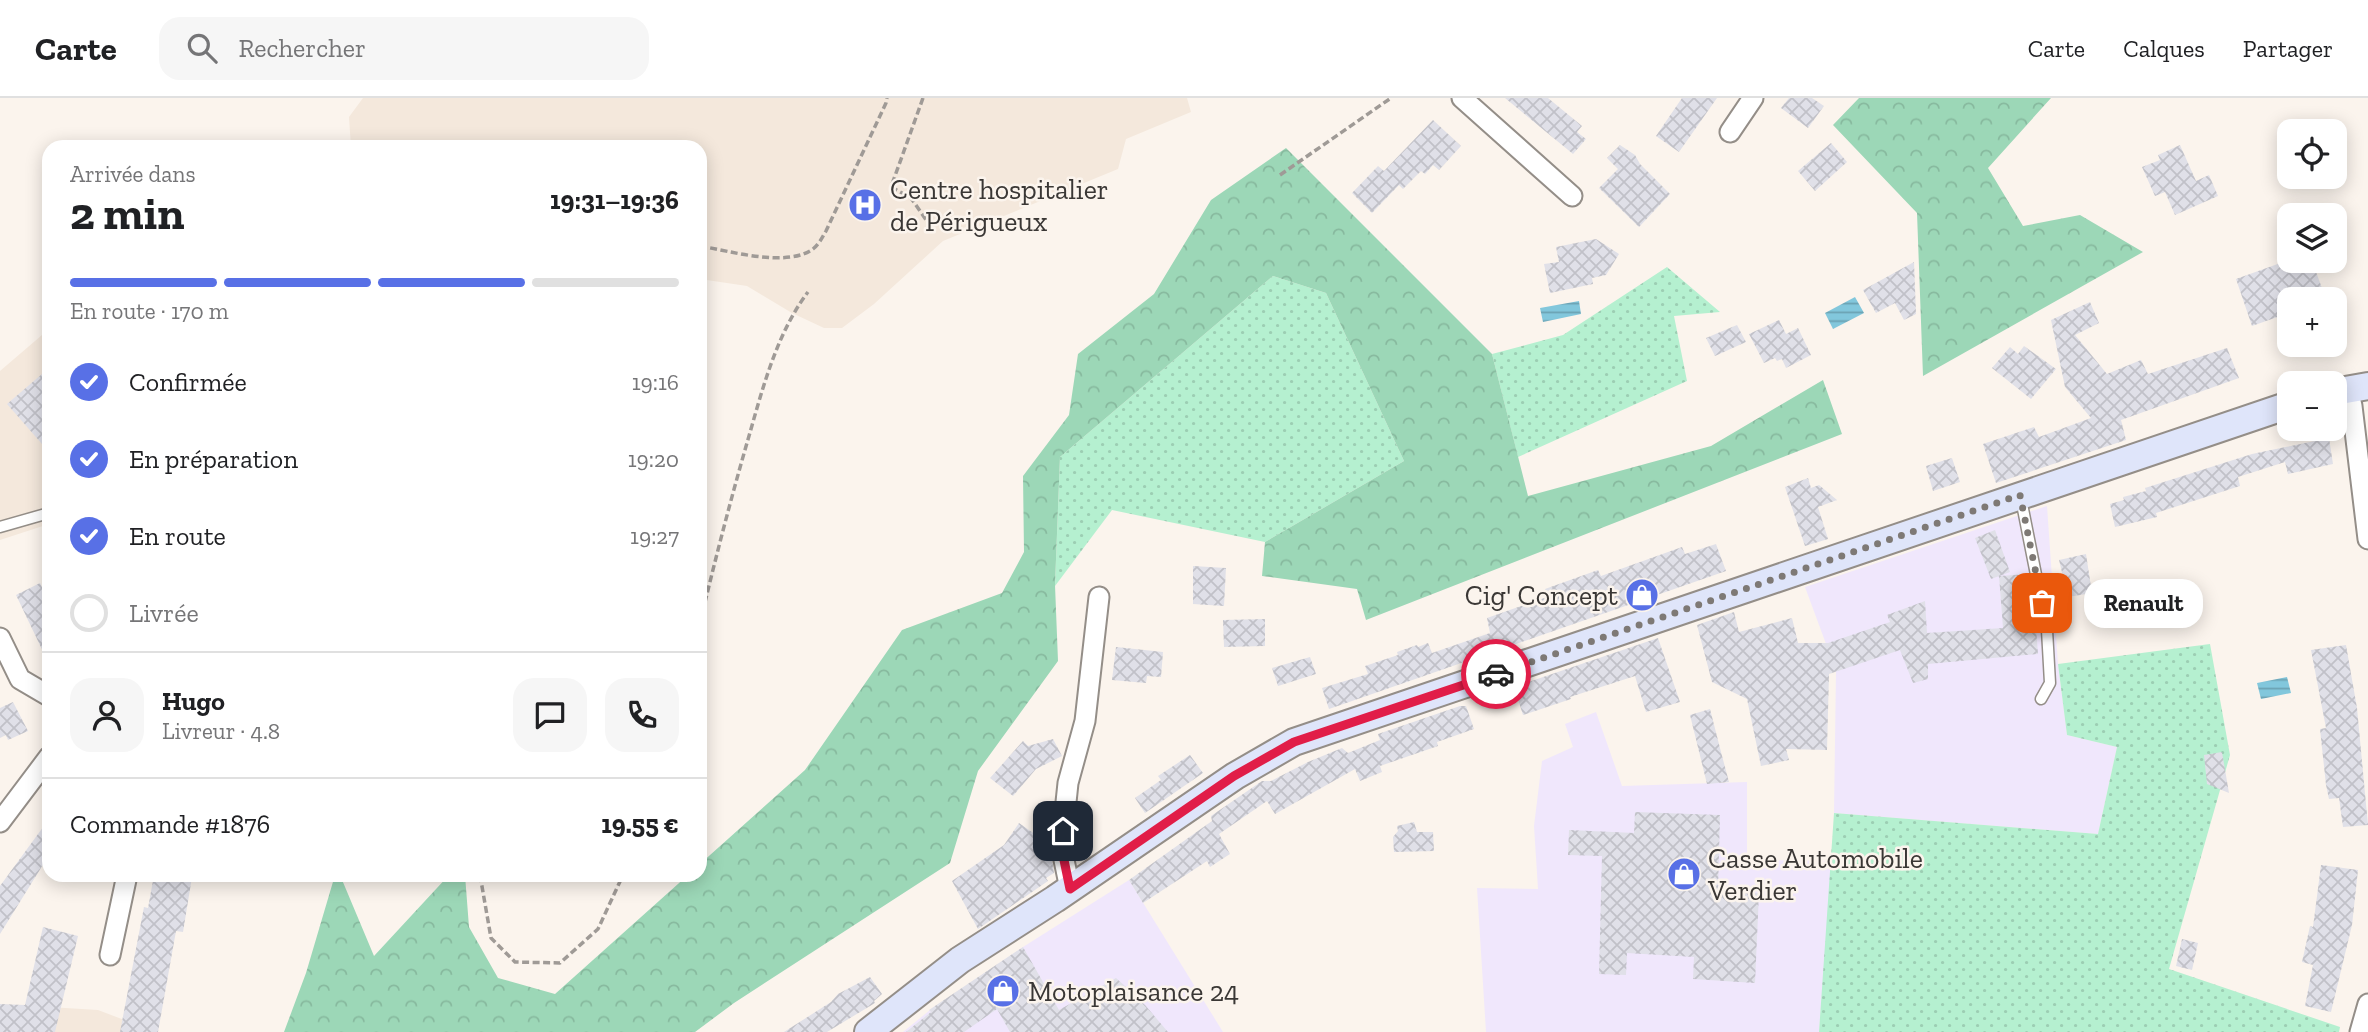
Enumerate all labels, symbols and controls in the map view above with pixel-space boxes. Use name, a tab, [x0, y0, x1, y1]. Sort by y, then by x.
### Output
search box	[159, 17, 649, 80]
text: Carte	[35, 29, 117, 68]
icon: search	[183, 29, 221, 67]
text: Rechercher	[239, 32, 366, 64]
text: Carte	[2028, 34, 2085, 63]
text: Calques	[2123, 34, 2205, 63]
text: Partager	[2243, 34, 2333, 63]
map controls	[2277, 119, 2347, 441]
button: locate	[2277, 119, 2347, 189]
text: Arrivée dans	[70, 160, 196, 188]
place label: Centre hospitalier de Périgueux	[890, 173, 1109, 238]
text: 19:31–19:36	[550, 184, 679, 216]
text: 2 min	[70, 186, 185, 241]
hospital icon: Centre hospitalier de Périgueux	[846, 186, 884, 224]
button: layers	[2277, 203, 2347, 273]
button: +	[2277, 287, 2347, 357]
text: En route · 170 m	[70, 297, 229, 325]
icon: check	[70, 363, 108, 401]
text: Confirmée	[129, 366, 247, 398]
text: 19:16	[632, 368, 679, 396]
button: −	[2277, 371, 2347, 441]
icon: check	[70, 440, 108, 478]
text: En préparation	[129, 443, 298, 475]
text: 19:20	[628, 445, 679, 473]
icon: check	[70, 517, 108, 555]
text: En route	[129, 520, 226, 552]
text: 19:27	[630, 522, 679, 550]
pin	[2012, 573, 2072, 633]
shop icon: Cig' Concept	[1623, 576, 1661, 614]
callout: Renault	[2084, 578, 2203, 628]
place label: Cig' Concept	[1465, 579, 1619, 612]
icon: bag	[2023, 584, 2061, 622]
text: Renault	[2103, 589, 2184, 617]
text: Livrée	[129, 597, 199, 629]
courier	[1461, 639, 1531, 709]
icon: car	[1477, 655, 1515, 693]
button: person	[70, 678, 144, 752]
button: chat	[513, 678, 587, 752]
button: phone	[605, 678, 679, 752]
text: Hugo	[162, 685, 225, 717]
text: Livreur · 4.8	[162, 717, 280, 745]
pin	[1033, 801, 1093, 861]
text: Commande #1876	[70, 808, 270, 840]
text: 19.55 €	[601, 808, 679, 840]
icon: home	[1044, 812, 1082, 850]
place label: Casse Automobile Verdier	[1707, 842, 1923, 907]
shop icon: Casse Automobile Verdier	[1665, 855, 1703, 893]
shop icon: Motoplaisance 24	[984, 972, 1022, 1010]
place label: Motoplaisance 24	[1028, 975, 1239, 1008]

